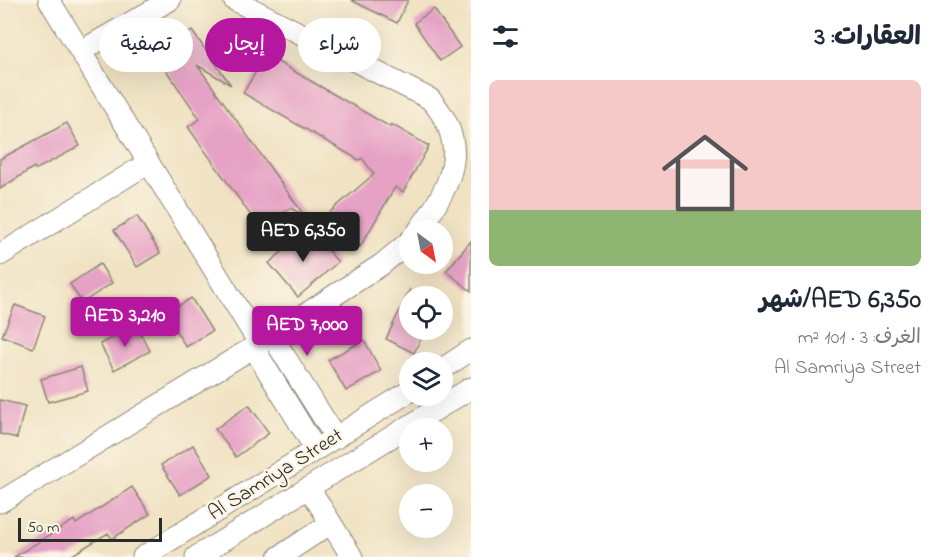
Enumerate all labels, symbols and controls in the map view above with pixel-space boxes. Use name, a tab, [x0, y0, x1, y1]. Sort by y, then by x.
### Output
chip: تصفية	[99, 18, 193, 72]
chip: إيجار	[205, 18, 286, 72]
chip: شراء	[298, 18, 381, 72]
text: العقارات: 3	[814, 19, 921, 57]
icon: filters	[489, 20, 522, 53]
icon: home	[651, 119, 759, 227]
pin: AED 6,350	[234, 212, 372, 263]
text: AED 6,350	[261, 217, 345, 246]
north arrow	[399, 220, 453, 274]
map controls	[399, 220, 453, 538]
text: AED 6,350/شهر	[760, 282, 921, 320]
button: locate	[399, 286, 453, 340]
pin: AED 3,210	[56, 297, 194, 348]
text: AED 3,210	[85, 302, 165, 331]
pin: AED 7,000	[238, 306, 376, 357]
text: AED 7,000	[266, 311, 348, 340]
text: الغرف: 3 · 101 m²	[798, 324, 921, 353]
button: layers	[399, 352, 453, 406]
text: Al Samriya Street	[774, 354, 921, 383]
button: +	[399, 418, 453, 472]
street label: Al Samriya Street	[203, 421, 350, 530]
button: −	[399, 484, 453, 538]
scale bar	[18, 515, 162, 542]
text: 50 m	[27, 516, 59, 540]

